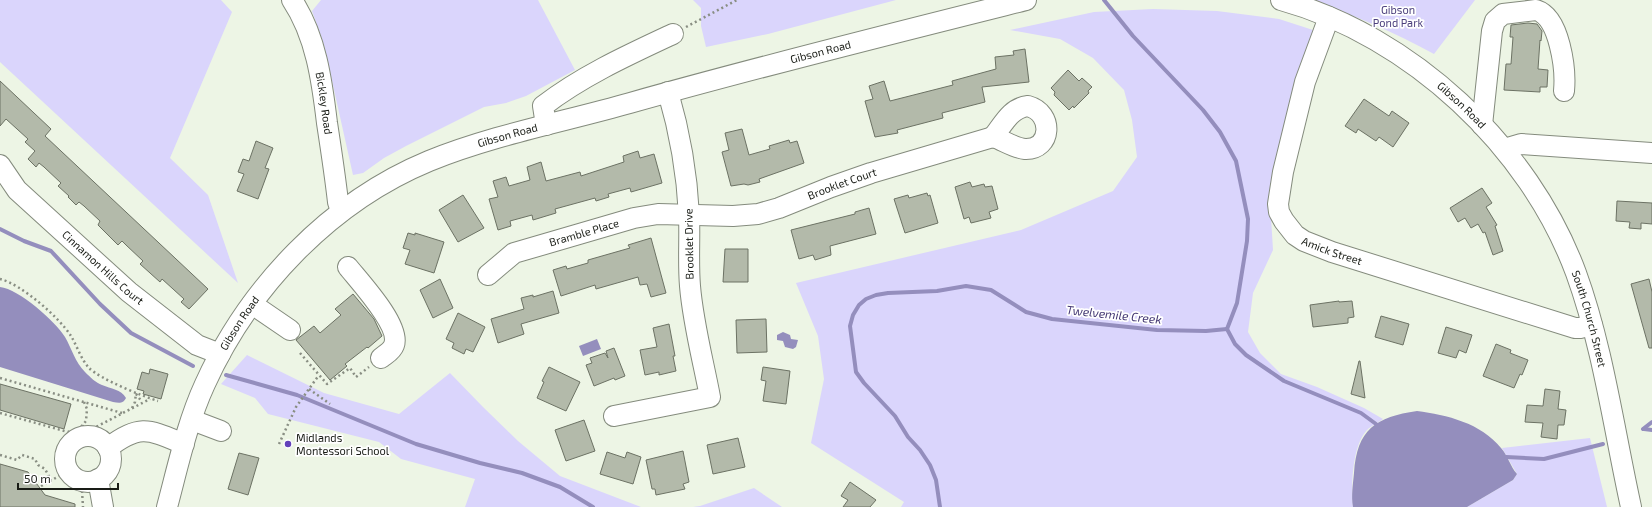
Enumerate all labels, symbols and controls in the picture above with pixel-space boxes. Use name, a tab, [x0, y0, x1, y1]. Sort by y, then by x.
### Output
park label: Gibson Pond Park	[1373, 3, 1424, 29]
street label: Gibson Road	[789, 37, 852, 65]
street label: Bickley Road	[314, 71, 336, 135]
street label: Gibson Road	[1435, 79, 1489, 131]
street label: Gibson Road	[476, 120, 539, 149]
street label: Brooklet Court	[805, 165, 878, 202]
street label: Brooklet Drive	[681, 208, 696, 280]
street label: Bramble Place	[548, 216, 620, 248]
street label: Cinnamon Hills Court	[60, 228, 146, 307]
street label: Amick Street	[1300, 234, 1364, 267]
street label: South Church Street	[1570, 269, 1609, 368]
street label: Gibson Road	[217, 293, 261, 352]
water label: Twelvemile Creek	[1066, 302, 1162, 326]
place label: Midlands Montessori School	[296, 431, 390, 457]
marker: Midlands Montessori School	[283, 439, 293, 449]
scale bar	[18, 465, 118, 491]
text: 50 m	[24, 471, 51, 485]

